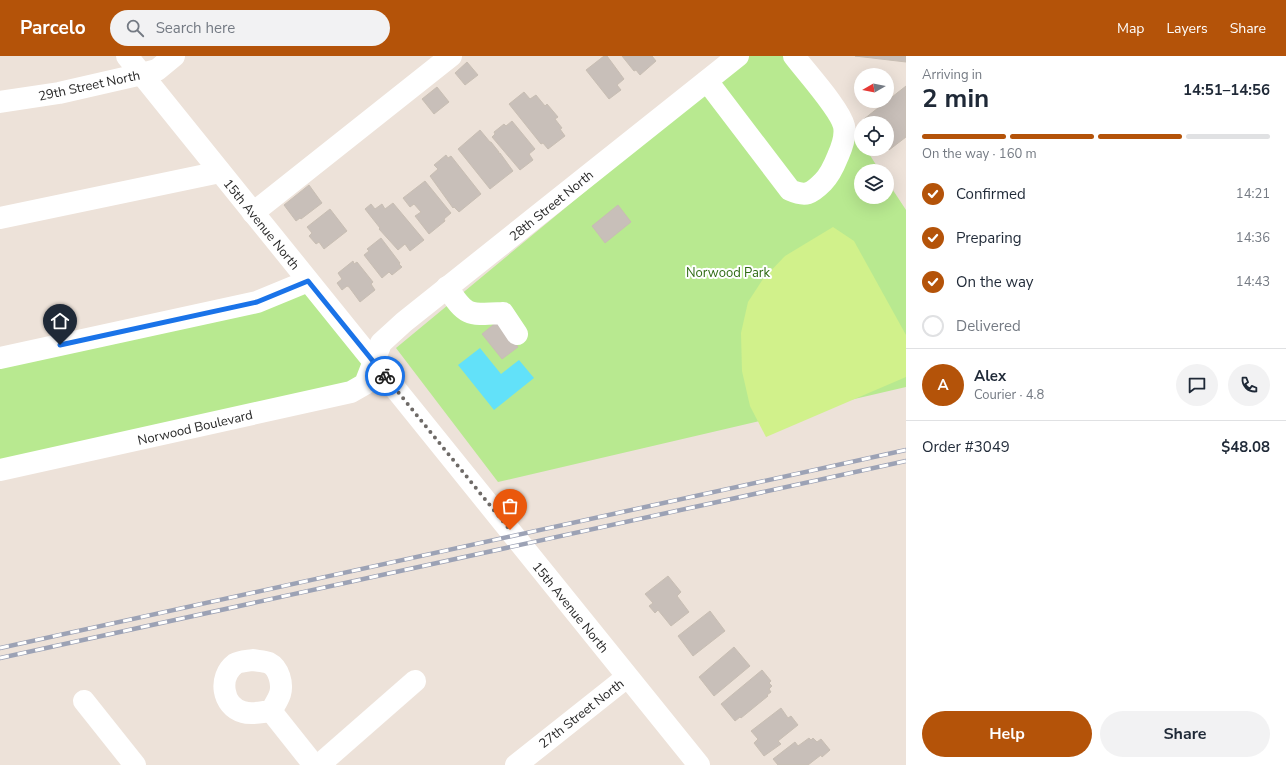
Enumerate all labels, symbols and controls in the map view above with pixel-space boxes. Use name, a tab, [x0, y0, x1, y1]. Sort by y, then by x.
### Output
search box	[110, 10, 390, 46]
text: Parcelo	[20, 15, 86, 41]
icon: search	[124, 17, 146, 39]
text: Search here	[156, 18, 235, 38]
text: Map	[1117, 19, 1144, 38]
text: Layers	[1166, 19, 1208, 38]
text: Share	[1230, 19, 1266, 38]
street label: 29th Street North	[37, 66, 142, 106]
text: Arriving in	[922, 66, 982, 84]
north arrow	[854, 68, 894, 108]
map controls	[854, 68, 894, 204]
text: 14:51–14:56	[1183, 80, 1270, 100]
text: 2 min	[922, 81, 989, 116]
button: locate	[854, 116, 894, 156]
text: On the way · 160 m	[922, 145, 1037, 163]
button: layers	[854, 164, 894, 204]
street label: 28th Street North	[506, 166, 597, 245]
street label: 15th Avenue North	[219, 175, 304, 274]
icon: check	[922, 183, 944, 205]
text: Confirmed	[956, 184, 1026, 204]
text: 14:21	[1236, 185, 1270, 203]
icon: check	[922, 227, 944, 249]
text: Preparing	[956, 228, 1021, 248]
text: 14:36	[1236, 229, 1270, 247]
park label: Norwood Park	[686, 264, 771, 282]
icon: check	[922, 271, 944, 293]
text: On the way	[956, 272, 1034, 292]
text: 14:43	[1236, 273, 1270, 291]
pin	[43, 304, 77, 345]
icon: home	[49, 310, 71, 332]
text: Delivered	[956, 316, 1021, 336]
courier	[365, 356, 405, 396]
button: chat	[1176, 364, 1218, 406]
button: phone	[1228, 364, 1270, 406]
icon: bike	[374, 365, 396, 387]
text: Alex	[974, 366, 1006, 386]
text: A	[937, 375, 949, 395]
text: Courier · 4.8	[974, 386, 1044, 404]
street label: Norwood Boulevard	[136, 406, 255, 450]
text: Order #3049	[922, 437, 1010, 457]
text: $48.08	[1221, 437, 1270, 457]
pin	[493, 489, 527, 530]
icon: bag	[499, 495, 521, 517]
street label: 15th Avenue North	[528, 558, 613, 657]
street label: 27th Street North	[535, 675, 628, 753]
button: Help	[922, 711, 1092, 757]
button: Share	[1100, 711, 1270, 757]

